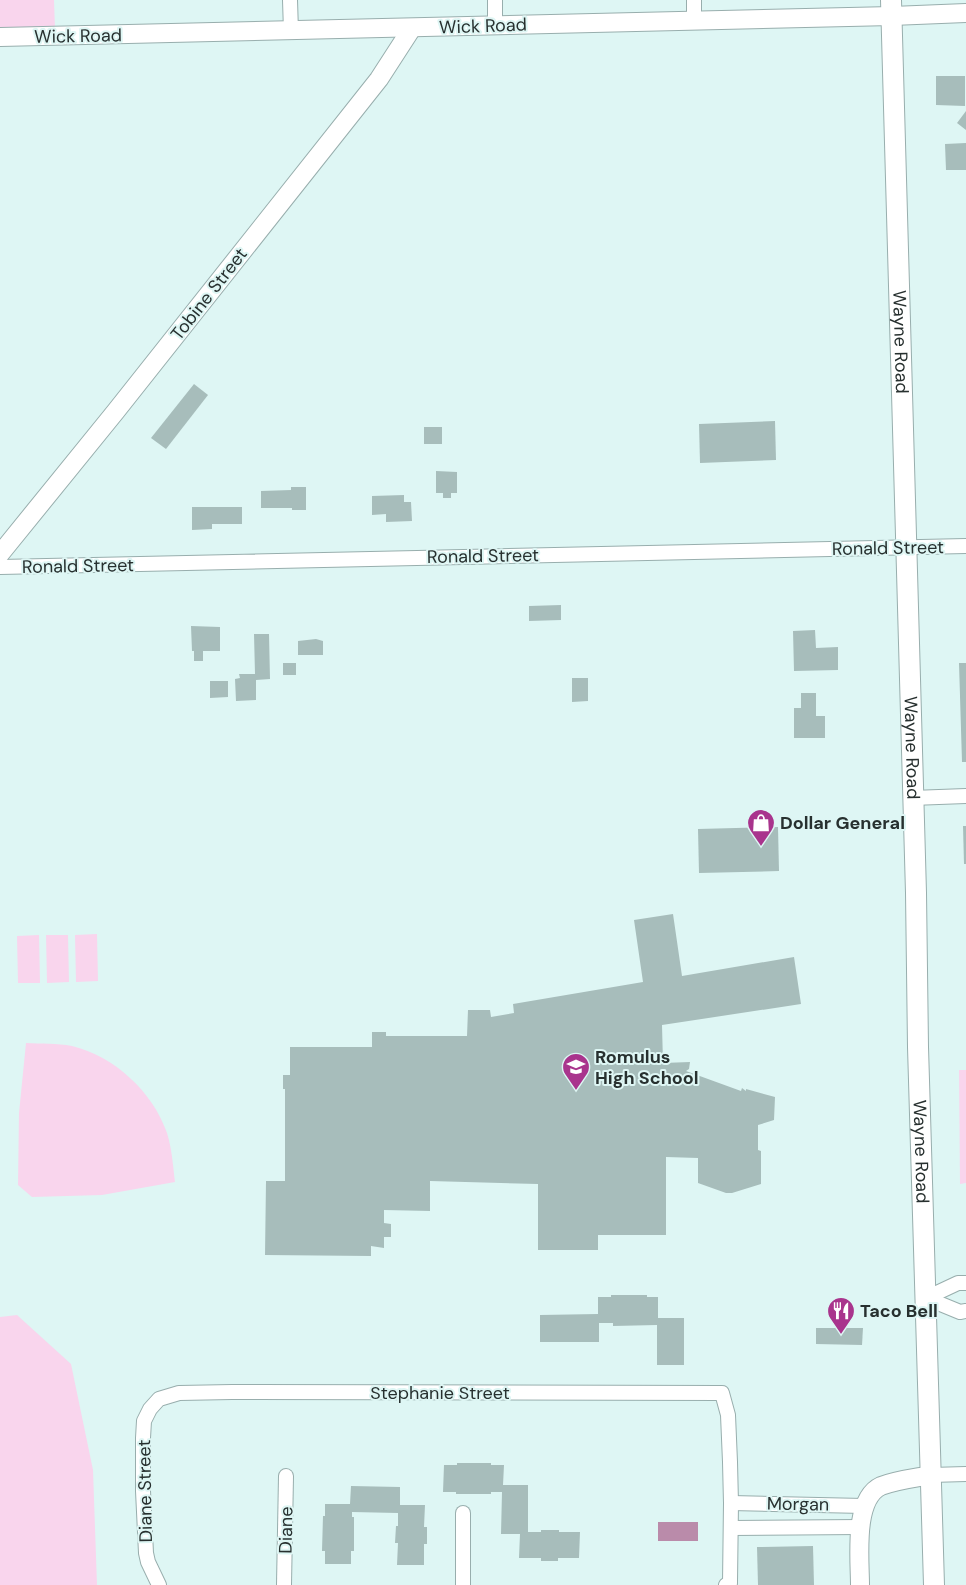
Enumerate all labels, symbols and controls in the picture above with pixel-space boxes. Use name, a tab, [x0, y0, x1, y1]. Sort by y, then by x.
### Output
street label: Wick Road	[439, 12, 527, 40]
street label: Wick Road	[34, 23, 122, 49]
street label: Tobine Street	[165, 243, 253, 345]
street label: Wayne Road	[887, 290, 914, 394]
street label: Ronald Street	[832, 535, 944, 561]
street label: Ronald Street	[427, 543, 539, 569]
street label: Ronald Street	[22, 553, 134, 579]
street label: Wayne Road	[898, 696, 925, 800]
shop icon: Dollar General	[746, 808, 776, 847]
place label: Dollar General	[780, 811, 905, 835]
place label: Romulus High School	[595, 1045, 699, 1090]
school or university icon: Romulus High School	[561, 1052, 591, 1091]
street label: Wayne Road	[908, 1100, 935, 1204]
restaurant icon: Taco Bell	[826, 1296, 856, 1335]
place label: Taco Bell	[860, 1299, 938, 1323]
street label: Stephanie Street	[370, 1381, 510, 1405]
street label: Diane Street	[132, 1439, 158, 1543]
street label: Morgan	[767, 1491, 829, 1517]
street label: Diane	[274, 1506, 298, 1554]

